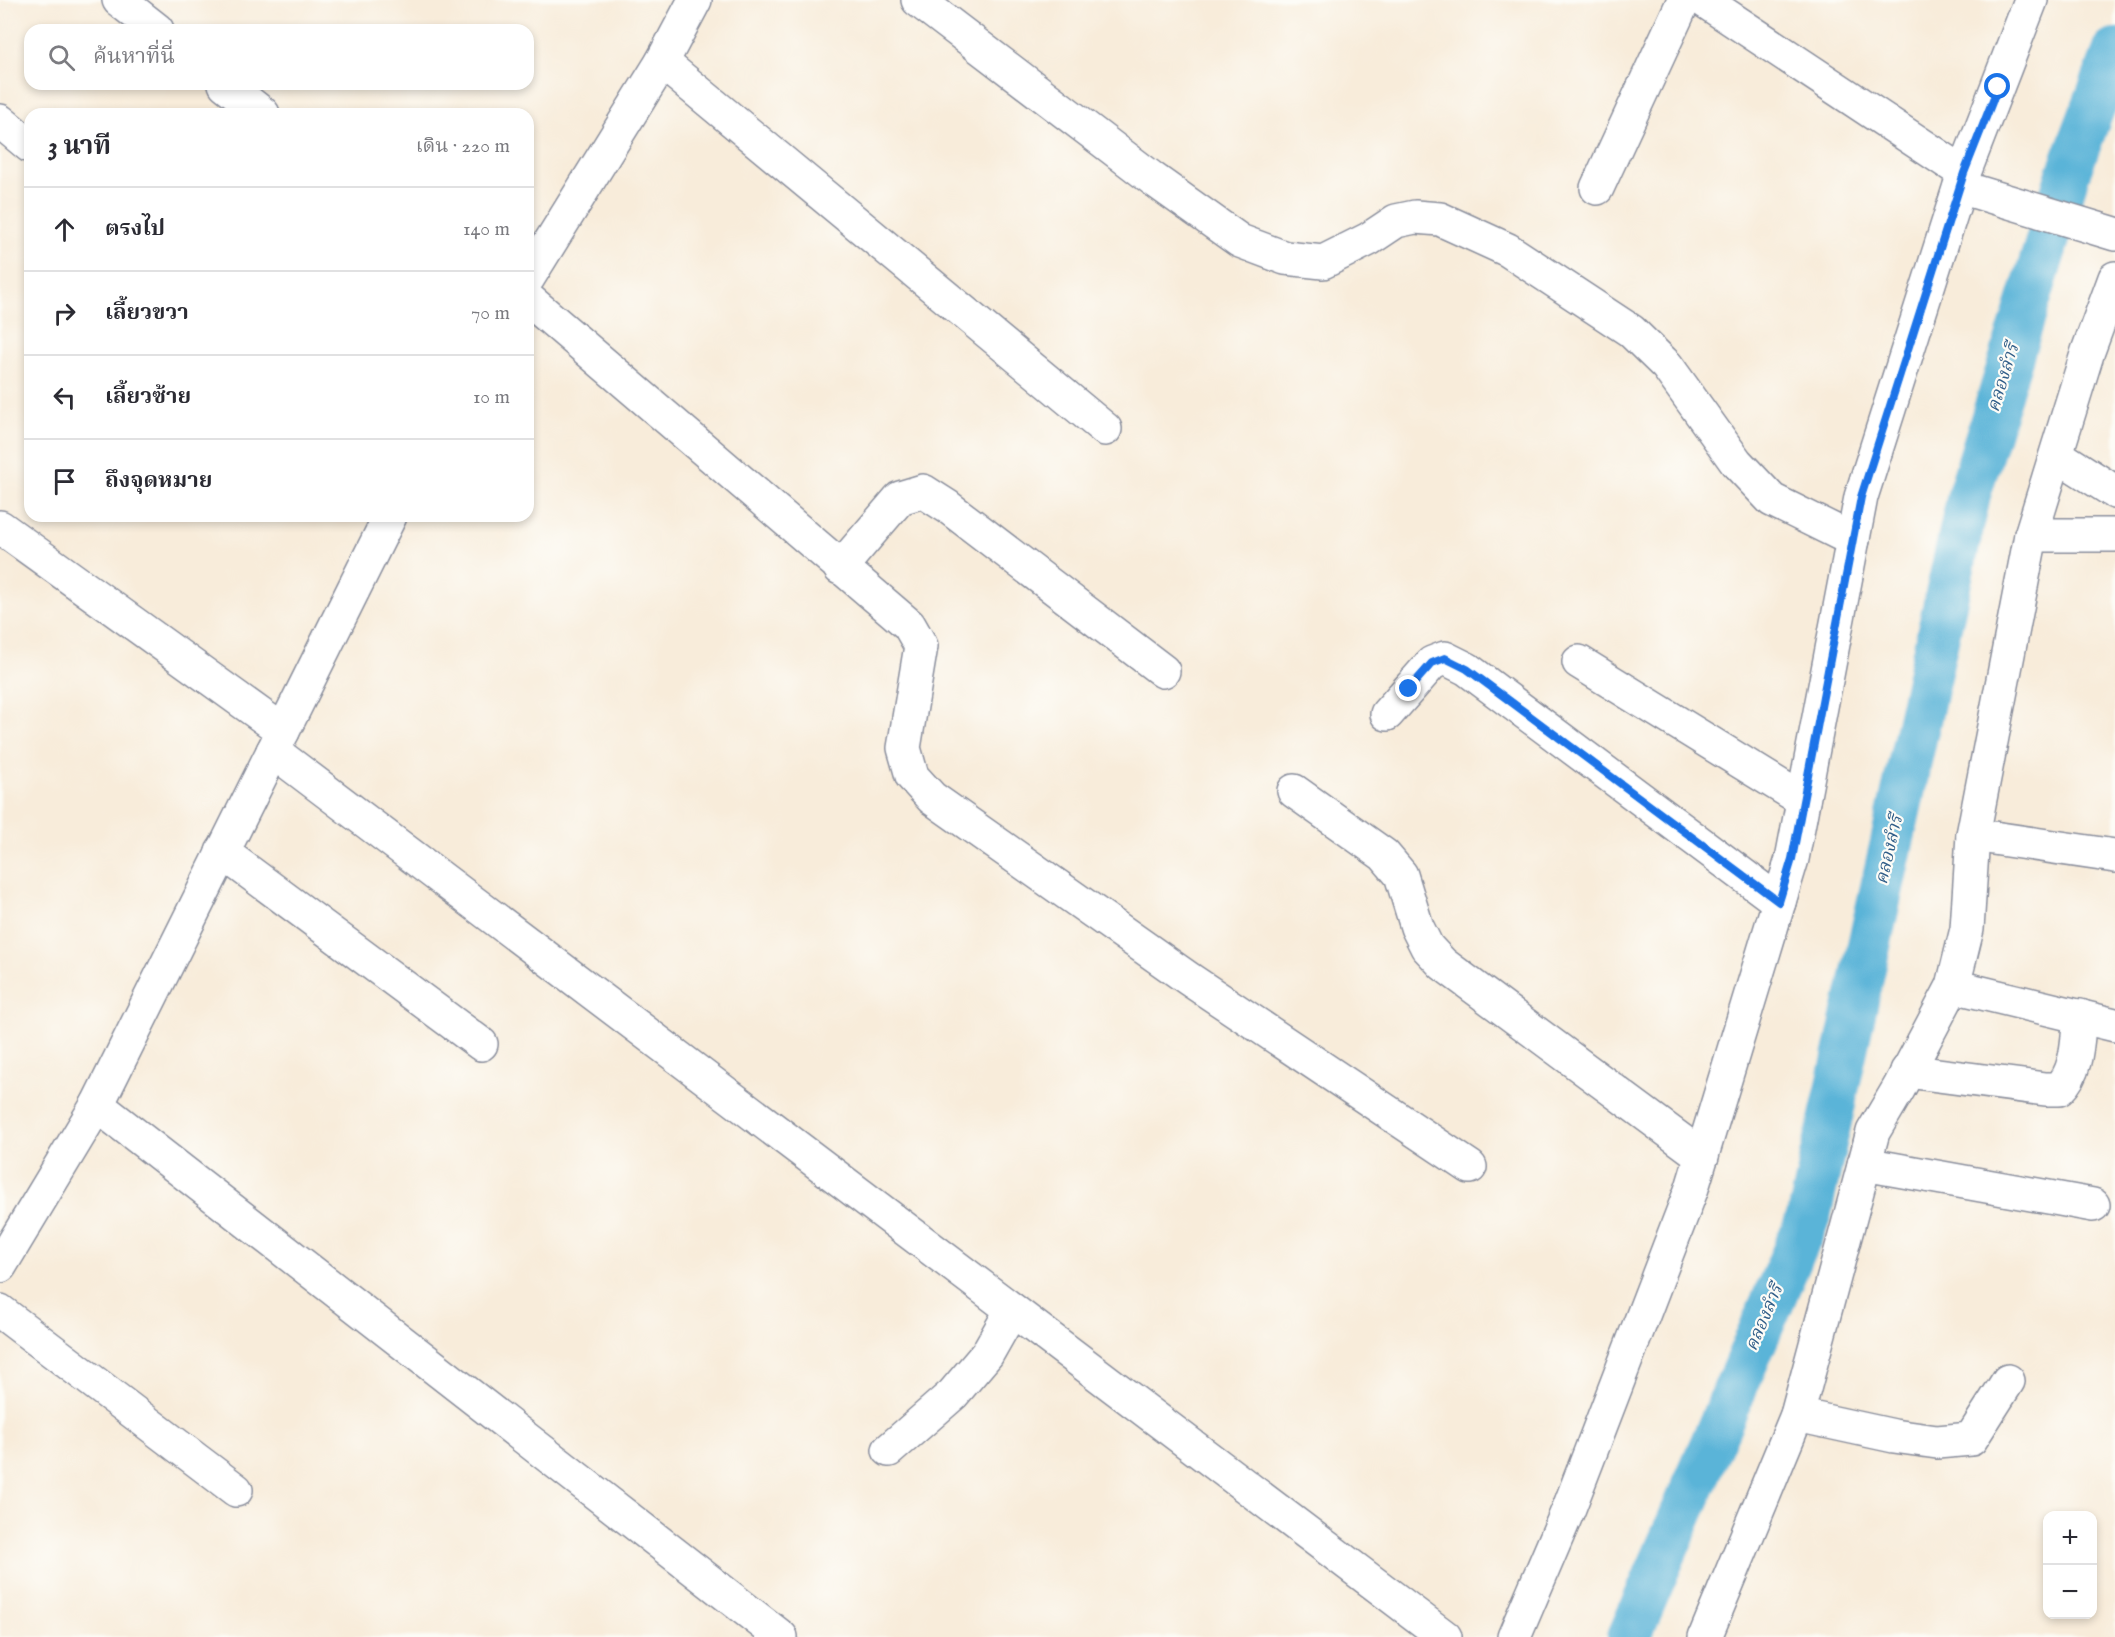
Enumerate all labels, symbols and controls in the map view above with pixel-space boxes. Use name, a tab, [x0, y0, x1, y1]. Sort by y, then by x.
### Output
search box	[24, 24, 534, 90]
icon: search	[45, 41, 78, 74]
text: ค้นหาที่นี่	[93, 43, 175, 71]
route start	[1984, 73, 2010, 99]
text: 3 นาที	[48, 130, 111, 163]
text: เดิน · 220 m	[416, 134, 510, 159]
icon: ahead	[48, 213, 81, 246]
text: ตรงไป	[105, 215, 165, 243]
text: 140 m	[463, 217, 510, 242]
icon: right	[48, 297, 81, 330]
text: เลี้ยวขวา	[105, 299, 189, 327]
text: 70 m	[471, 301, 510, 326]
water label: คลองลำรี	[1983, 338, 2026, 415]
icon: left	[48, 381, 81, 414]
text: เลี้ยวซ้าย	[105, 383, 191, 411]
text: 10 m	[473, 385, 510, 410]
icon: arrive	[48, 465, 81, 498]
text: ถึงจุดหมาย	[105, 467, 212, 495]
route end	[1395, 675, 1421, 701]
water label: คลองลำรี	[1871, 810, 1910, 887]
water label: คลองลำรี	[1741, 1278, 1790, 1355]
map controls	[2043, 1511, 2097, 1619]
button: +	[2043, 1511, 2097, 1565]
button: −	[2043, 1565, 2097, 1619]

